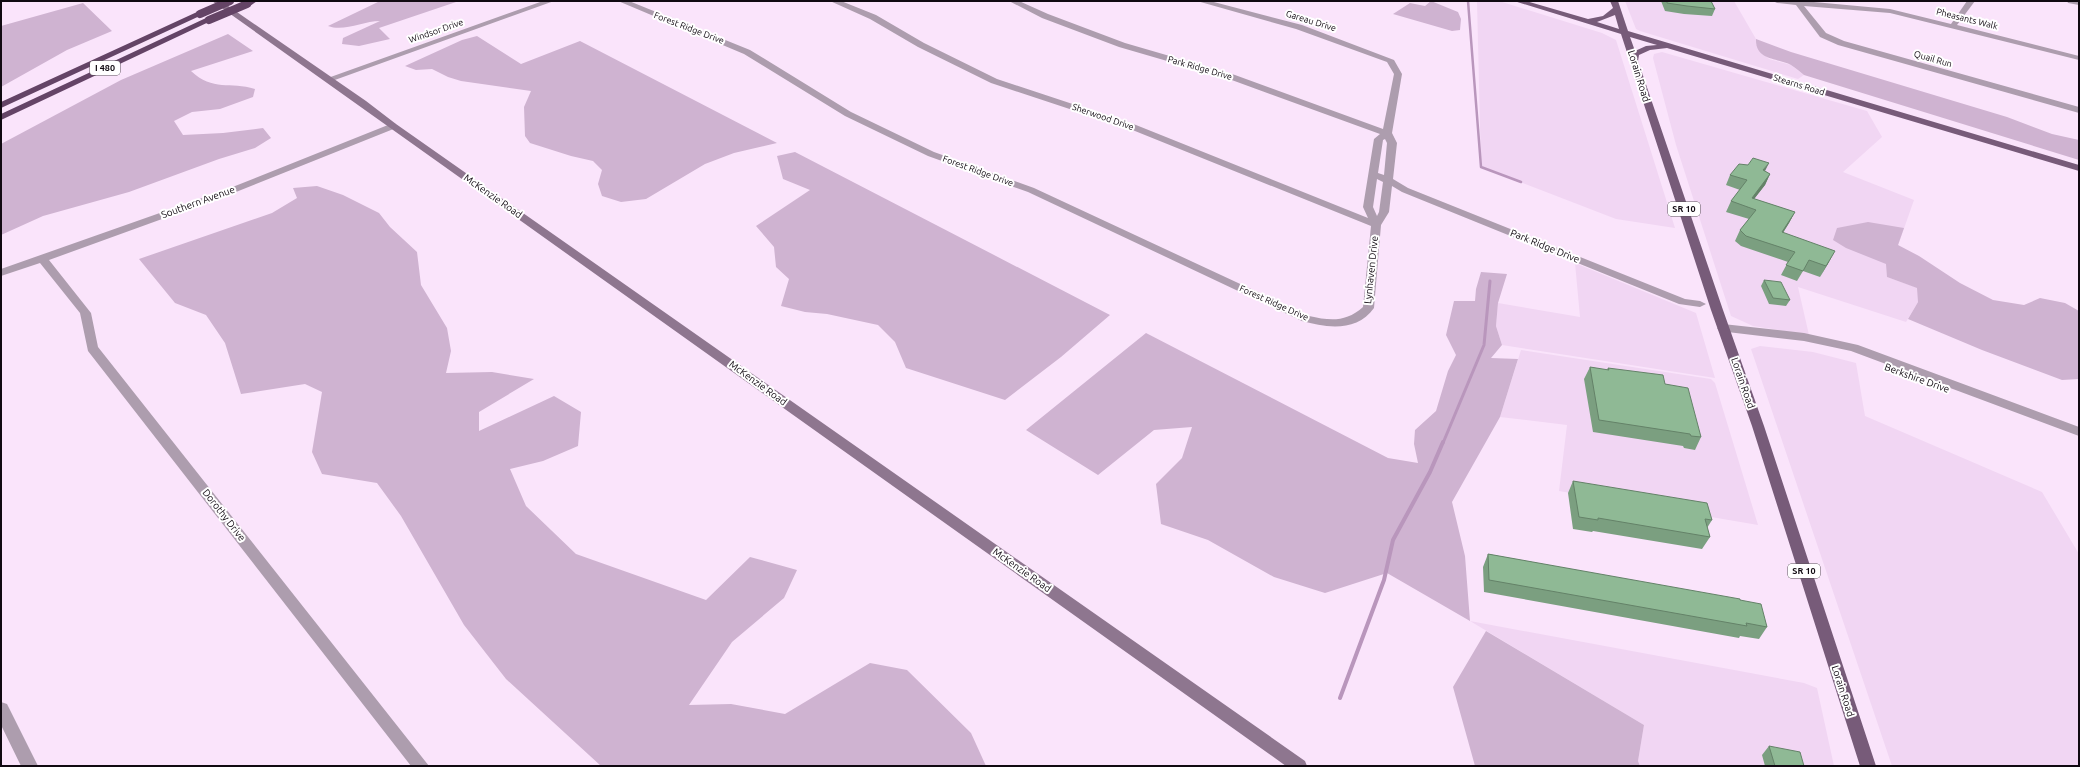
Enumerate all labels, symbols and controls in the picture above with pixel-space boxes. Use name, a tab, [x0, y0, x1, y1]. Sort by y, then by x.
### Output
street label: Pheasants Walk	[1935, 7, 1999, 32]
street label: Gareau Drive	[1285, 9, 1337, 33]
street label: Forest Ridge Drive	[652, 10, 726, 46]
street label: Windsor Drive	[407, 17, 465, 45]
street label: Lorain Road	[1626, 49, 1652, 103]
street label: Quail Run	[1913, 49, 1953, 69]
street label: Park Ridge Drive	[1167, 54, 1233, 82]
road number: I 480	[90, 61, 120, 75]
street label: Stearns Road	[1772, 72, 1826, 98]
street label: Sherwood Drive	[1071, 102, 1135, 132]
street label: Forest Ridge Drive	[941, 154, 1015, 188]
street label: McKenzie Road	[462, 172, 524, 220]
street label: Southern Avenue	[160, 184, 236, 220]
road number: SR 10	[1668, 202, 1700, 216]
street label: Park Ridge Drive	[1509, 227, 1581, 265]
street label: Lynhaven Drive	[1362, 235, 1380, 305]
street label: Forest Ridge Drive	[1238, 283, 1310, 323]
street label: Lorain Road	[1729, 356, 1757, 410]
street label: McKenzie Road	[727, 358, 789, 408]
street label: Berkshire Drive	[1883, 361, 1951, 395]
street label: Dorothy Drive	[200, 487, 248, 543]
street label: McKenzie Road	[991, 546, 1053, 594]
road number: SR 10	[1788, 564, 1820, 578]
street label: Lorain Road	[1830, 664, 1857, 718]

